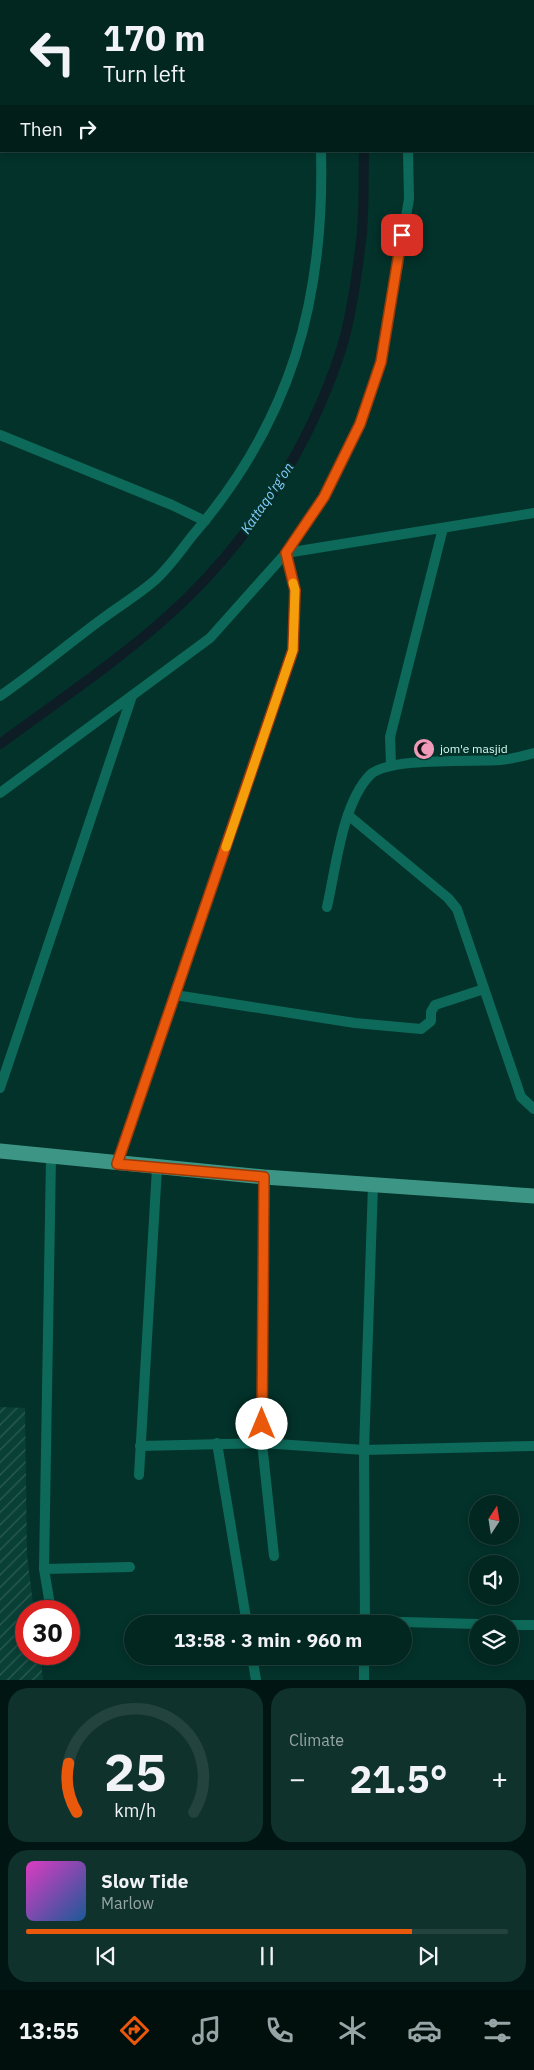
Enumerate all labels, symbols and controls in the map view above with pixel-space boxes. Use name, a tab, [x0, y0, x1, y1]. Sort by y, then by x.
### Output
text: 170 m	[103, 15, 206, 61]
icon: left	[20, 20, 85, 85]
text: Turn left	[103, 59, 186, 88]
icon: right	[73, 115, 101, 143]
text: Then	[20, 117, 63, 141]
pin	[381, 214, 423, 256]
icon: arrive	[388, 221, 416, 249]
water label: Kattaqo'rg'on	[236, 459, 298, 537]
mosque icon: jom'e masjid	[412, 737, 436, 761]
place label: jom'e masjid	[440, 741, 508, 756]
position arrow	[235, 1397, 287, 1449]
north arrow	[469, 1495, 519, 1545]
map controls	[469, 1495, 519, 1665]
button: sound	[469, 1555, 519, 1605]
speed limit sign: 30	[15, 1600, 80, 1665]
button: layers	[469, 1615, 519, 1665]
text: 13:58 · 3 min · 960 m	[174, 1628, 362, 1652]
text: Climate	[289, 1730, 344, 1750]
text: 25	[104, 1738, 167, 1805]
text: 21.5°	[349, 1754, 448, 1803]
text: −	[289, 1760, 306, 1797]
text: +	[491, 1760, 508, 1797]
text: km/h	[115, 1799, 157, 1822]
text: Slow Tide	[101, 1869, 188, 1893]
text: Marlow	[101, 1893, 154, 1913]
icon: previous	[92, 1942, 120, 1970]
icon: pause	[253, 1942, 281, 1970]
icon: next	[414, 1942, 442, 1970]
icon: directions	[117, 2013, 152, 2048]
icon: music	[189, 2013, 224, 2048]
icon: phone	[262, 2013, 297, 2048]
icon: climate	[335, 2013, 370, 2048]
icon: car	[407, 2013, 442, 2048]
icon: filters	[480, 2013, 515, 2048]
text: 13:55	[19, 2016, 79, 2045]

